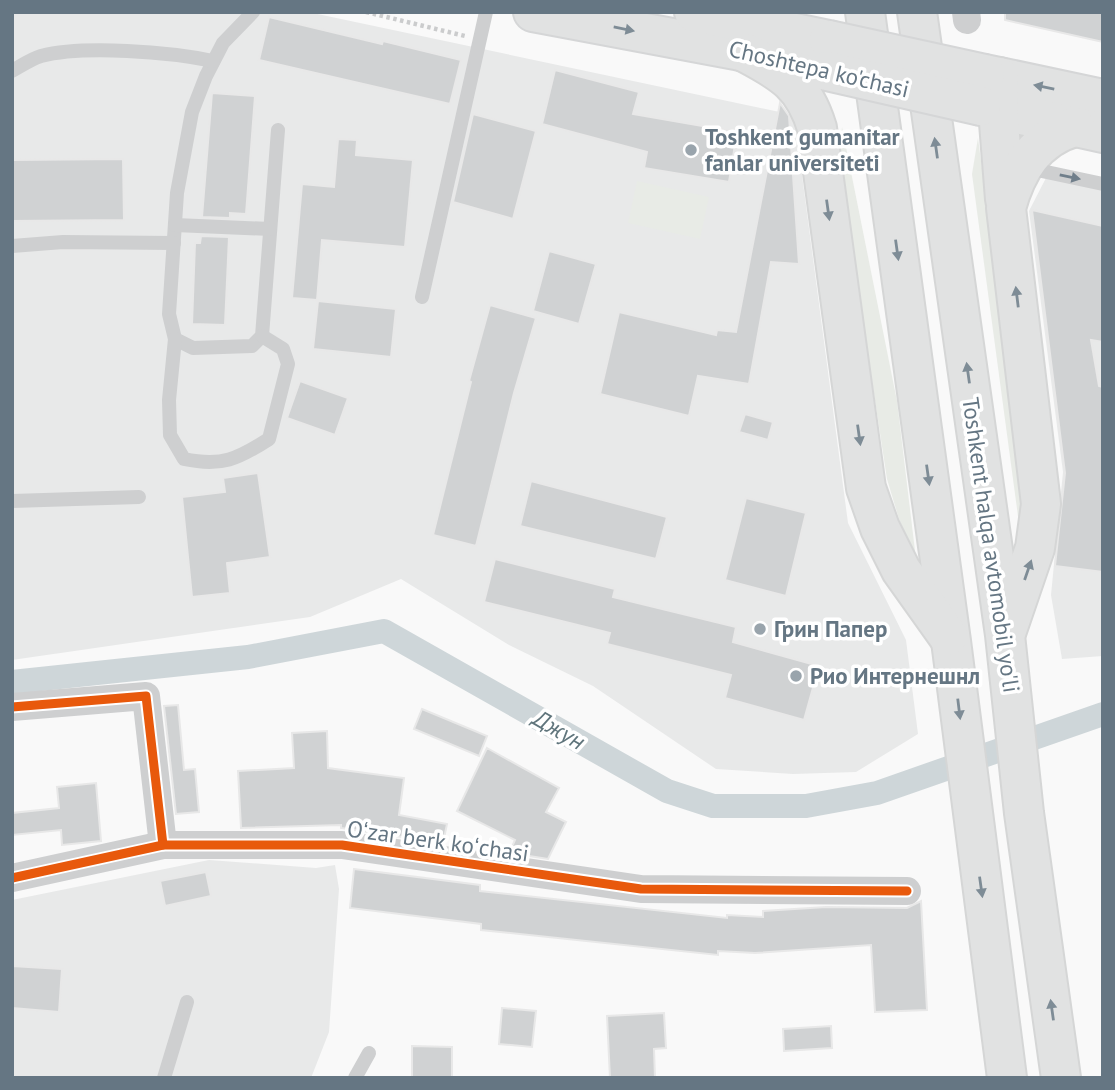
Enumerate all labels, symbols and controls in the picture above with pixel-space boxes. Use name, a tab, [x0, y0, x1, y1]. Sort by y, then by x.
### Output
one-way arrow	[613, 24, 635, 35]
street label: Choshtepa ko'chasi	[726, 34, 912, 103]
one-way arrow	[1033, 81, 1055, 92]
place label: Toshkent gumanitar fanlar universiteti	[705, 122, 901, 177]
one-way arrow	[931, 137, 942, 159]
marker: Toshkent gumanitar fanlar universiteti	[683, 142, 699, 158]
one-way arrow	[1059, 171, 1081, 182]
one-way arrow	[823, 199, 834, 221]
one-way arrow	[892, 239, 903, 261]
one-way arrow	[1011, 286, 1022, 308]
one-way arrow	[962, 362, 973, 384]
street label: Toshkent halqa avtomobil yo'li	[956, 395, 1027, 694]
one-way arrow	[854, 424, 865, 446]
one-way arrow	[923, 464, 934, 486]
one-way arrow	[1023, 560, 1034, 581]
place label: Грин Папер	[774, 614, 887, 643]
marker: Грин Папер	[752, 621, 768, 637]
place label: Рио Интернешнл	[810, 661, 980, 690]
marker: Рио Интернешнл	[788, 668, 804, 684]
one-way arrow	[954, 698, 965, 720]
water label: Джун	[526, 701, 591, 757]
street label: Oʻzar berk koʻchasi	[345, 813, 531, 868]
one-way arrow	[976, 876, 987, 898]
one-way arrow	[1046, 999, 1057, 1021]

